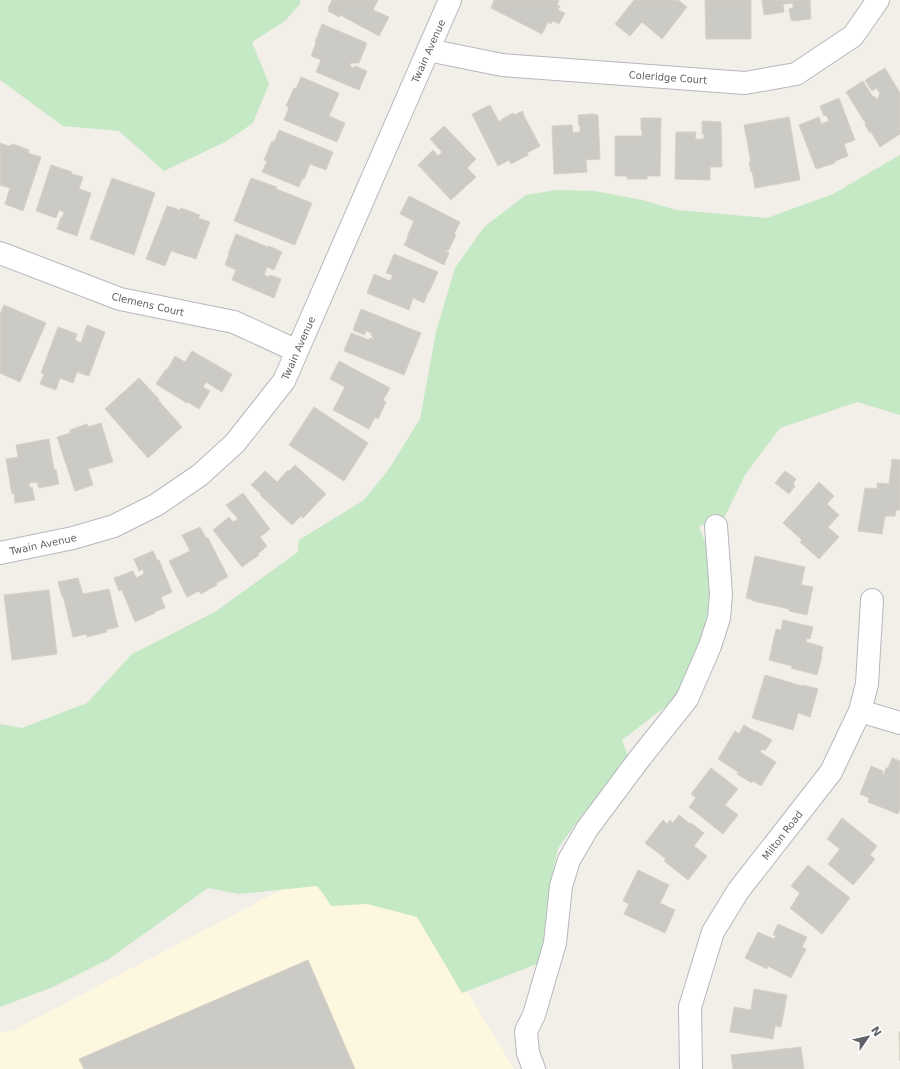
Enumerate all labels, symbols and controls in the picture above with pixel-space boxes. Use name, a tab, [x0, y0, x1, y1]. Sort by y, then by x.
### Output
street label: Twain Avenue	[409, 18, 447, 86]
street label: Coleridge Court	[628, 69, 708, 86]
street label: Clemens Court	[111, 291, 185, 318]
street label: Twain Avenue	[279, 315, 317, 383]
street label: Twain Avenue	[8, 532, 78, 557]
street label: Milton Road	[760, 809, 805, 862]
north arrow	[848, 1017, 888, 1057]
text: N	[868, 1024, 884, 1039]

